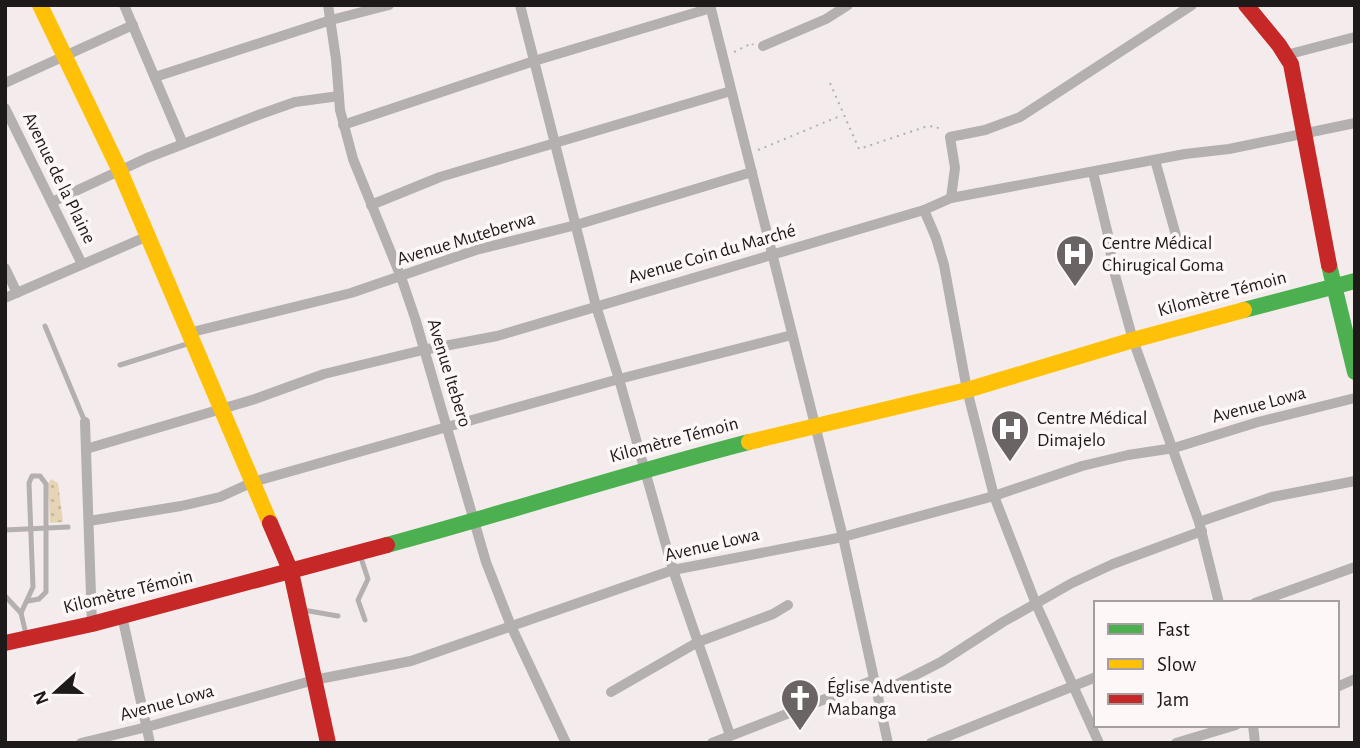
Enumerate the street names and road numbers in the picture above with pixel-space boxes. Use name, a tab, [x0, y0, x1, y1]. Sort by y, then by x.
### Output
street label: Avenue de la Plaine	[19, 109, 99, 247]
street label: Avenue Muteberwa	[395, 209, 538, 269]
street label: Avenue Coin du Marché	[626, 221, 798, 287]
street label: Kilomètre Témoin	[1155, 268, 1289, 320]
street label: Avenue Itebero	[424, 317, 474, 429]
street label: Avenue Lowa	[1210, 383, 1308, 427]
street label: Kilomètre Témoin	[607, 414, 741, 466]
street label: Avenue Lowa	[663, 525, 761, 565]
street label: Kilomètre Témoin	[61, 567, 195, 617]
street label: Avenue Lowa	[118, 681, 216, 725]

